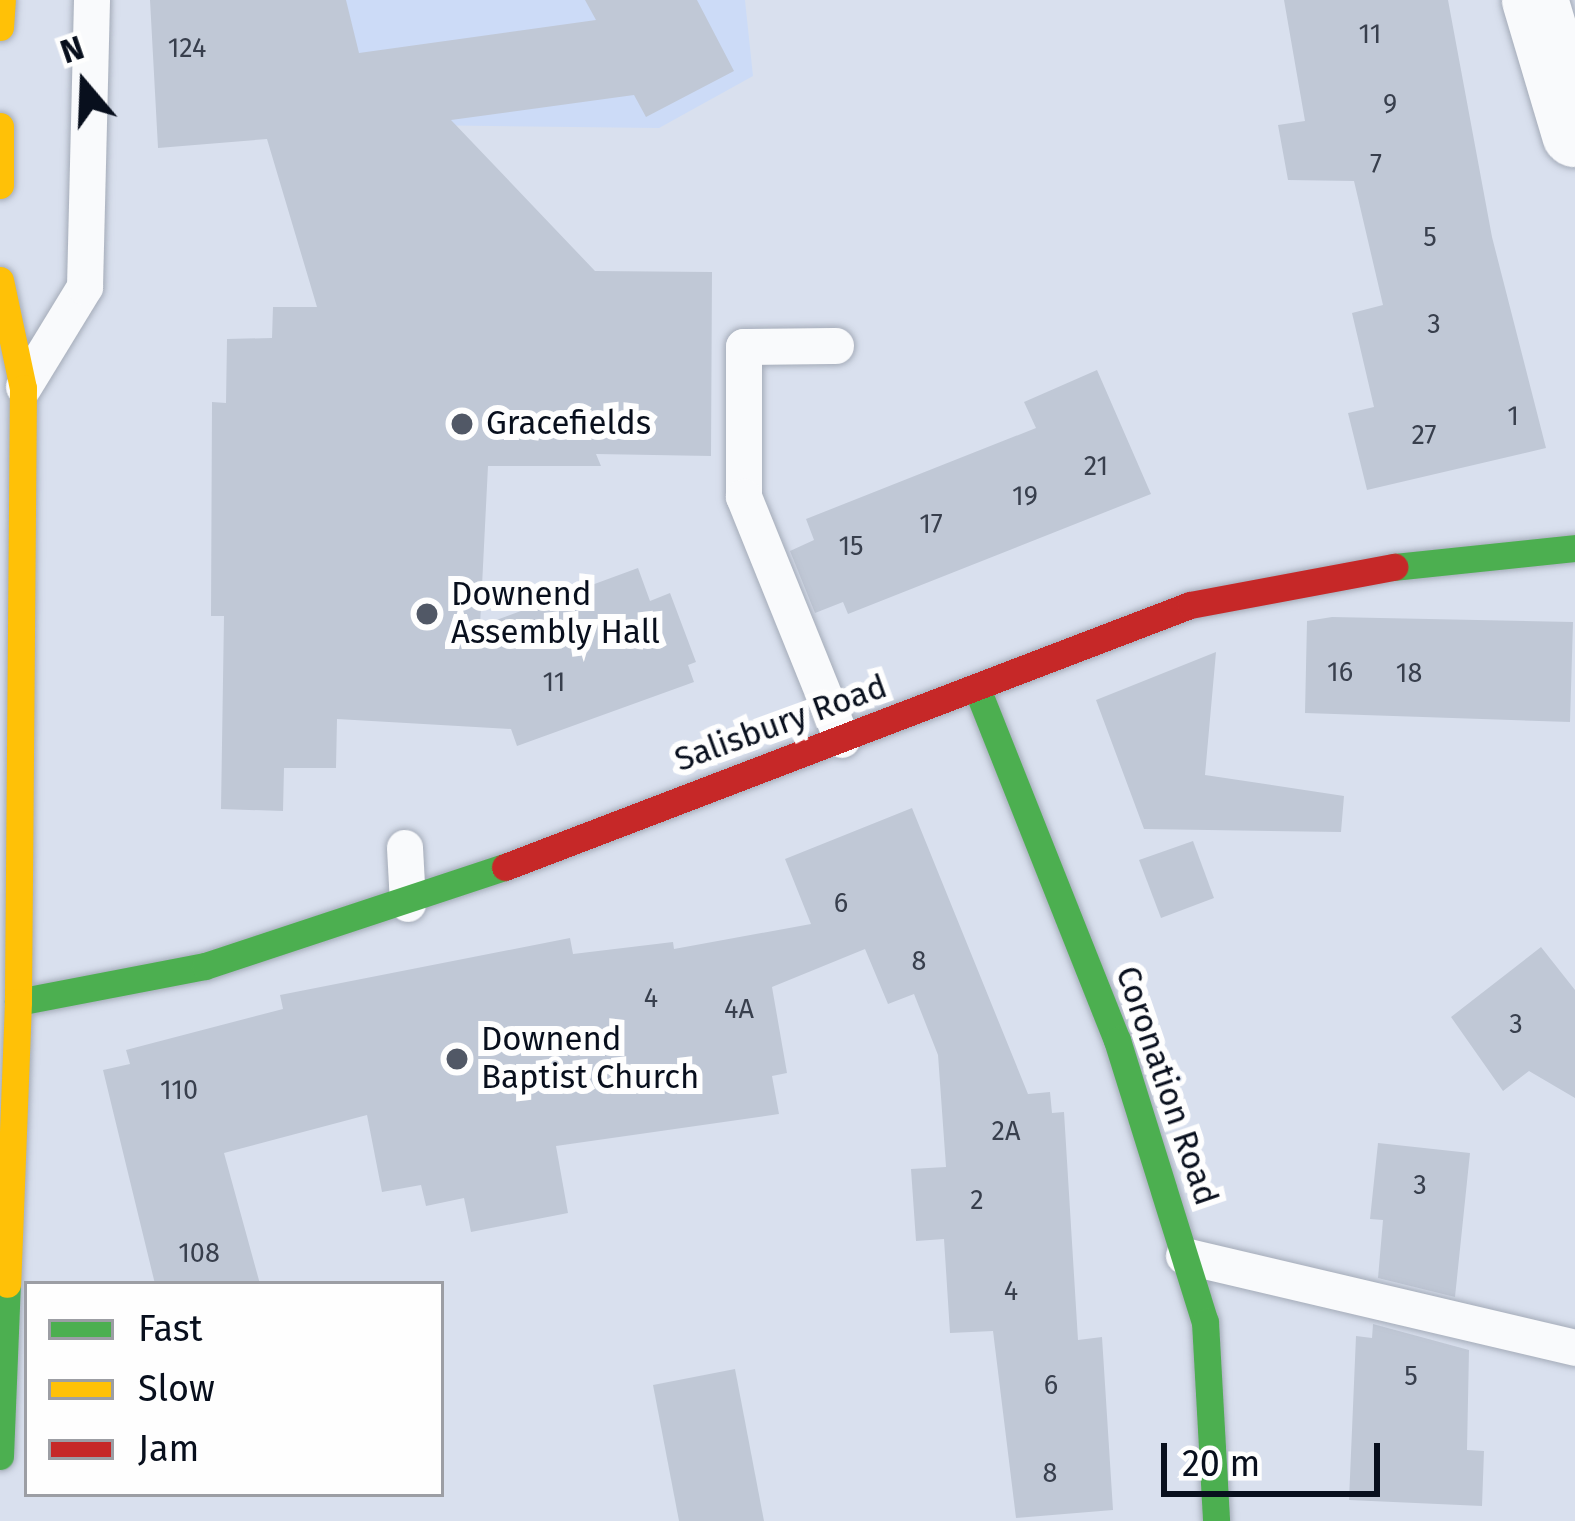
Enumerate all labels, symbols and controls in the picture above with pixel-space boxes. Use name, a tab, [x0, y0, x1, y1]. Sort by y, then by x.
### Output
house number: 11	[1358, 19, 1382, 51]
north arrow	[24, 24, 144, 144]
text: N	[55, 27, 89, 72]
house number: 124	[168, 33, 206, 65]
house number: 9	[1383, 89, 1397, 121]
house number: 7	[1370, 149, 1382, 181]
house number: 5	[1423, 222, 1437, 254]
house number: 3	[1427, 309, 1441, 341]
house number: 1	[1507, 401, 1519, 433]
place label: Gracefields	[486, 404, 651, 444]
marker: Gracefields	[449, 411, 475, 437]
house number: 27	[1411, 420, 1437, 452]
house number: 21	[1084, 451, 1108, 483]
house number: 19	[1012, 481, 1038, 513]
house number: 17	[919, 509, 943, 541]
house number: 15	[838, 531, 864, 563]
place label: Downend Assembly Hall	[451, 575, 660, 653]
marker: Downend Assembly Hall	[414, 601, 440, 627]
house number: 16	[1327, 657, 1353, 689]
house number: 18	[1396, 658, 1422, 690]
house number: 11	[542, 667, 566, 699]
street label: Salisbury Road	[670, 667, 892, 781]
house number: 6	[834, 888, 848, 920]
house number: 8	[912, 946, 926, 978]
street label: Coronation Road	[1107, 961, 1225, 1211]
house number: 4	[644, 983, 658, 1015]
house number: 4A	[724, 994, 754, 1026]
house number: 3	[1509, 1009, 1523, 1041]
place label: Downend Baptist Church	[481, 1020, 699, 1098]
marker: Downend Baptist Church	[444, 1046, 470, 1072]
house number: 110	[160, 1075, 198, 1107]
house number: 2A	[992, 1116, 1020, 1148]
house number: 3	[1413, 1170, 1427, 1202]
house number: 2	[970, 1185, 984, 1217]
house number: 108	[178, 1238, 220, 1270]
house number: 4	[1004, 1276, 1018, 1308]
legend	[24, 1281, 444, 1497]
text: Fast	[138, 1307, 203, 1351]
house number: 5	[1404, 1361, 1418, 1393]
text: Slow	[138, 1367, 215, 1411]
house number: 6	[1044, 1370, 1058, 1402]
scale bar	[1167, 1419, 1386, 1493]
text: Jam	[138, 1427, 199, 1471]
text: 20 m	[1182, 1442, 1260, 1486]
house number: 8	[1043, 1458, 1057, 1490]

